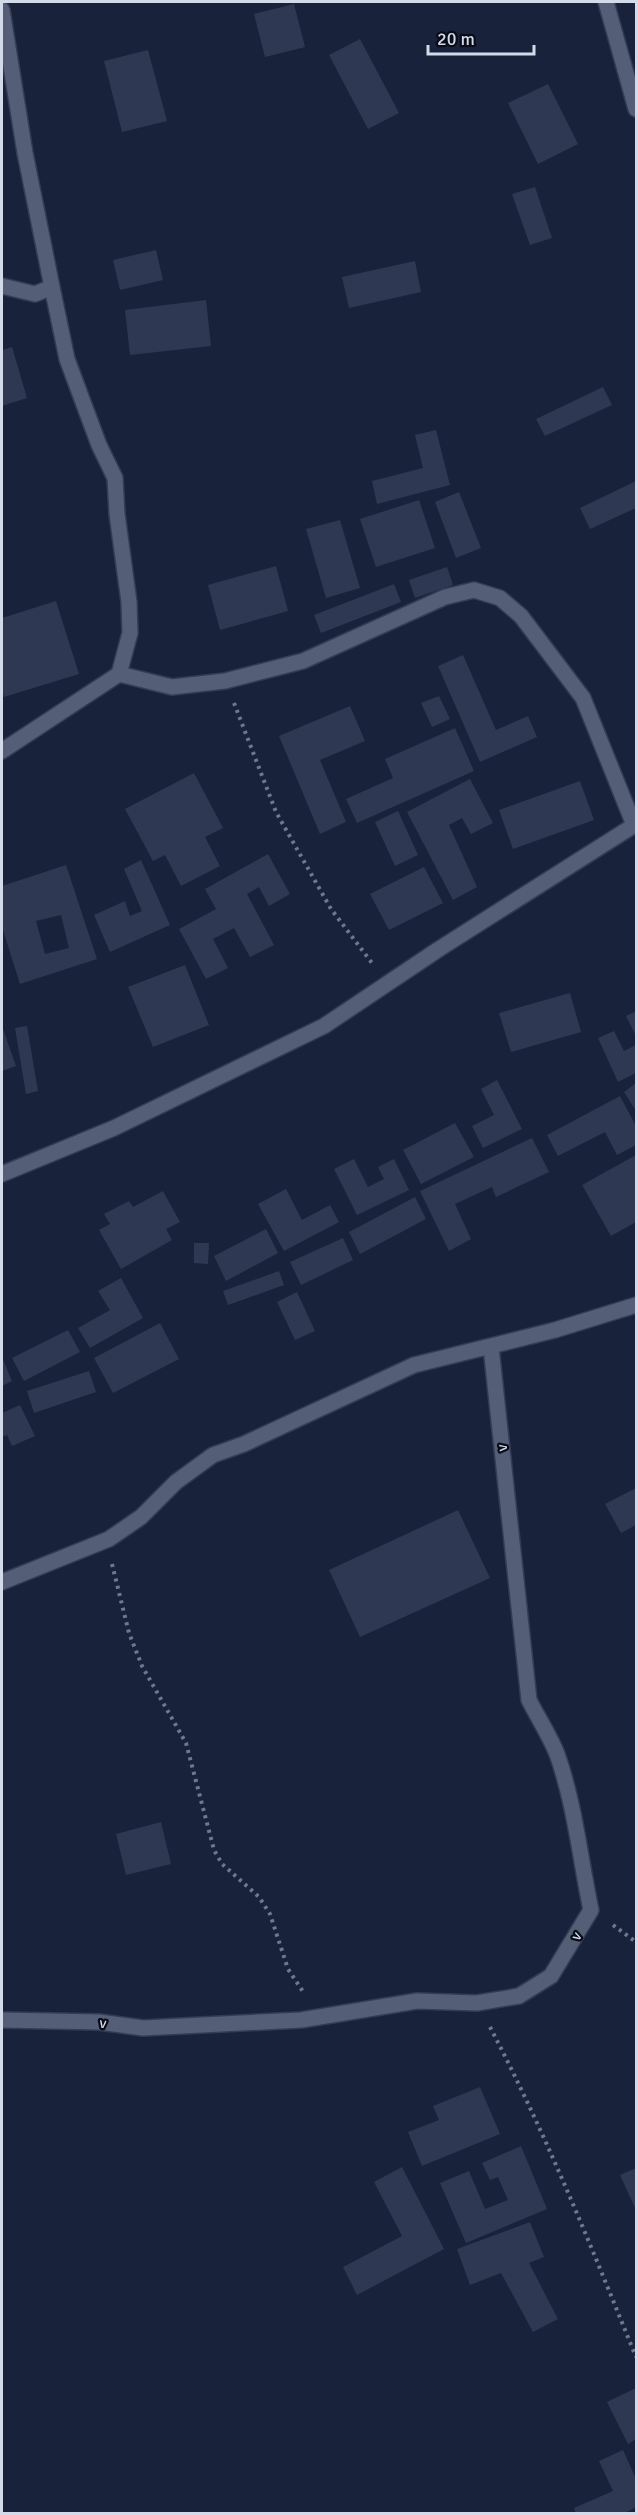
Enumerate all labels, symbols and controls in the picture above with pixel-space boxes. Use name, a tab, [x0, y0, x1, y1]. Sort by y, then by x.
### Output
scale bar	[428, 18, 534, 56]
text: 20 m	[437, 28, 475, 50]
street label: v	[493, 1443, 511, 1452]
street label: v	[566, 1928, 586, 1943]
street label: v	[99, 2014, 108, 2032]

